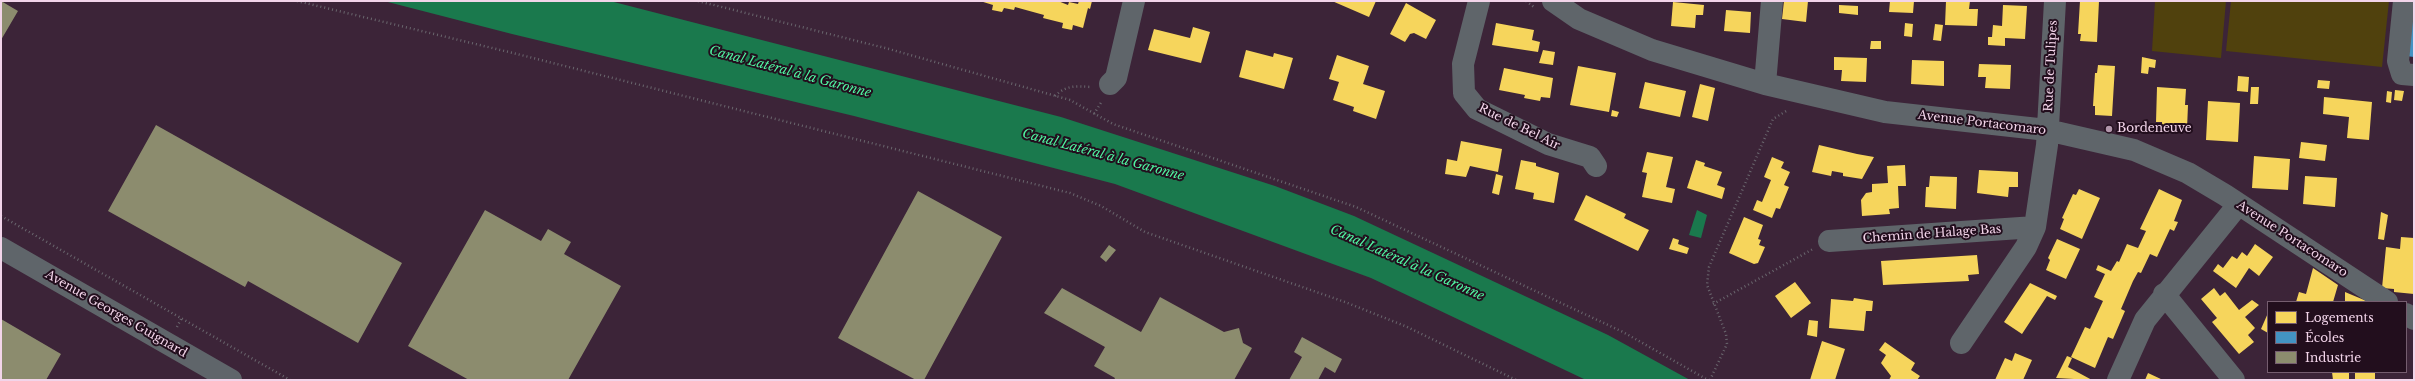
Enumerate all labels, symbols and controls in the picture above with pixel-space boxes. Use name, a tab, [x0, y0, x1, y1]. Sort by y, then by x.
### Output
street label: Rue de Tulipes	[2041, 20, 2061, 112]
water label: Canal Latéral à la Garonne	[707, 43, 873, 101]
street label: Rue de Bel Air	[1476, 101, 1562, 153]
street label: Avenue Portacomaro	[1917, 108, 2047, 138]
place label: Bordeneuve	[2117, 122, 2192, 136]
marker: Bordeneuve	[2104, 124, 2114, 134]
water label: Canal Latéral à la Garonne	[1020, 126, 1186, 184]
street label: Avenue Portacomaro	[2234, 198, 2350, 280]
water label: Canal Latéral à la Garonne	[1328, 222, 1486, 304]
street label: Chemin de Halage Bas	[1862, 222, 2002, 246]
street label: Avenue Georges Guignard	[43, 267, 189, 361]
legend	[2267, 301, 2407, 373]
text: Logements	[2305, 310, 2374, 325]
text: Écoles	[2305, 330, 2344, 345]
text: Industrie	[2305, 350, 2361, 365]

